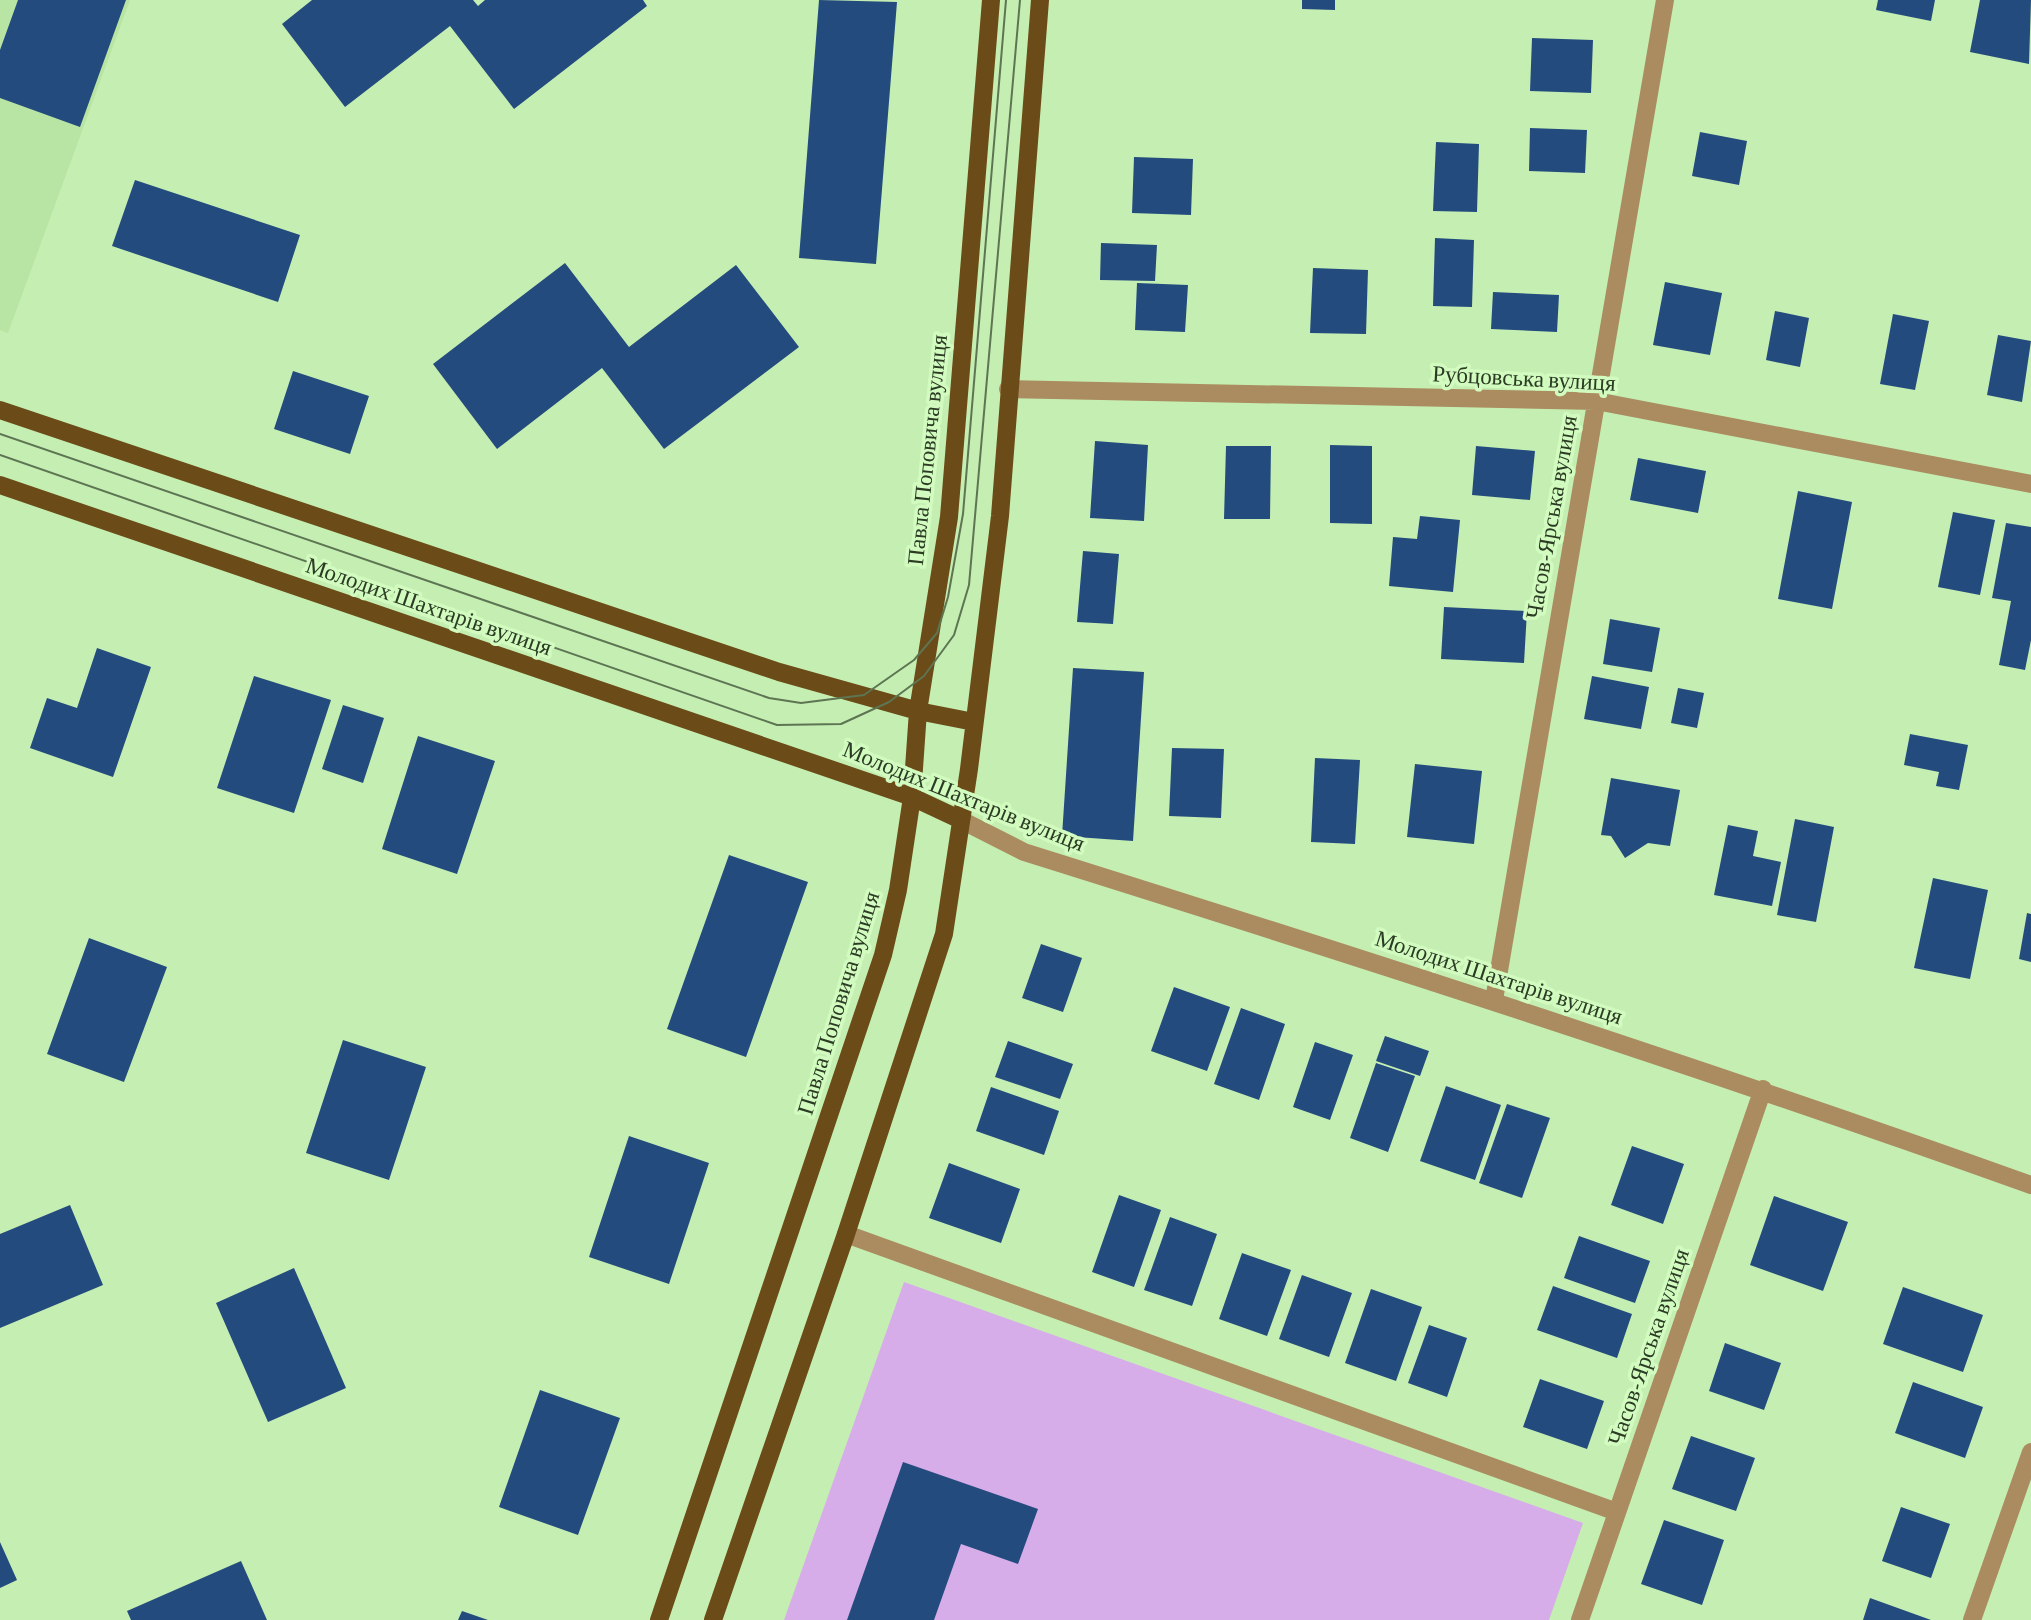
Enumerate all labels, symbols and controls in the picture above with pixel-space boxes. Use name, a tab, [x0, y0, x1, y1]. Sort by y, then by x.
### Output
street label: Павла Поповича вулиця	[902, 333, 952, 567]
street label: Рубцовська вулиця	[1432, 360, 1617, 396]
street label: Часов-Ярська вулиця	[1520, 413, 1582, 621]
street label: Молодих Шахтарів вулиця	[303, 552, 556, 660]
street label: Молодих Шахтарів вулиця	[839, 736, 1089, 857]
street label: Павла Поповича вулиця	[792, 888, 884, 1118]
street label: Молодих Шахтарів вулиця	[1372, 925, 1626, 1029]
street label: Часов-Ярська вулиця	[1602, 1245, 1694, 1449]

